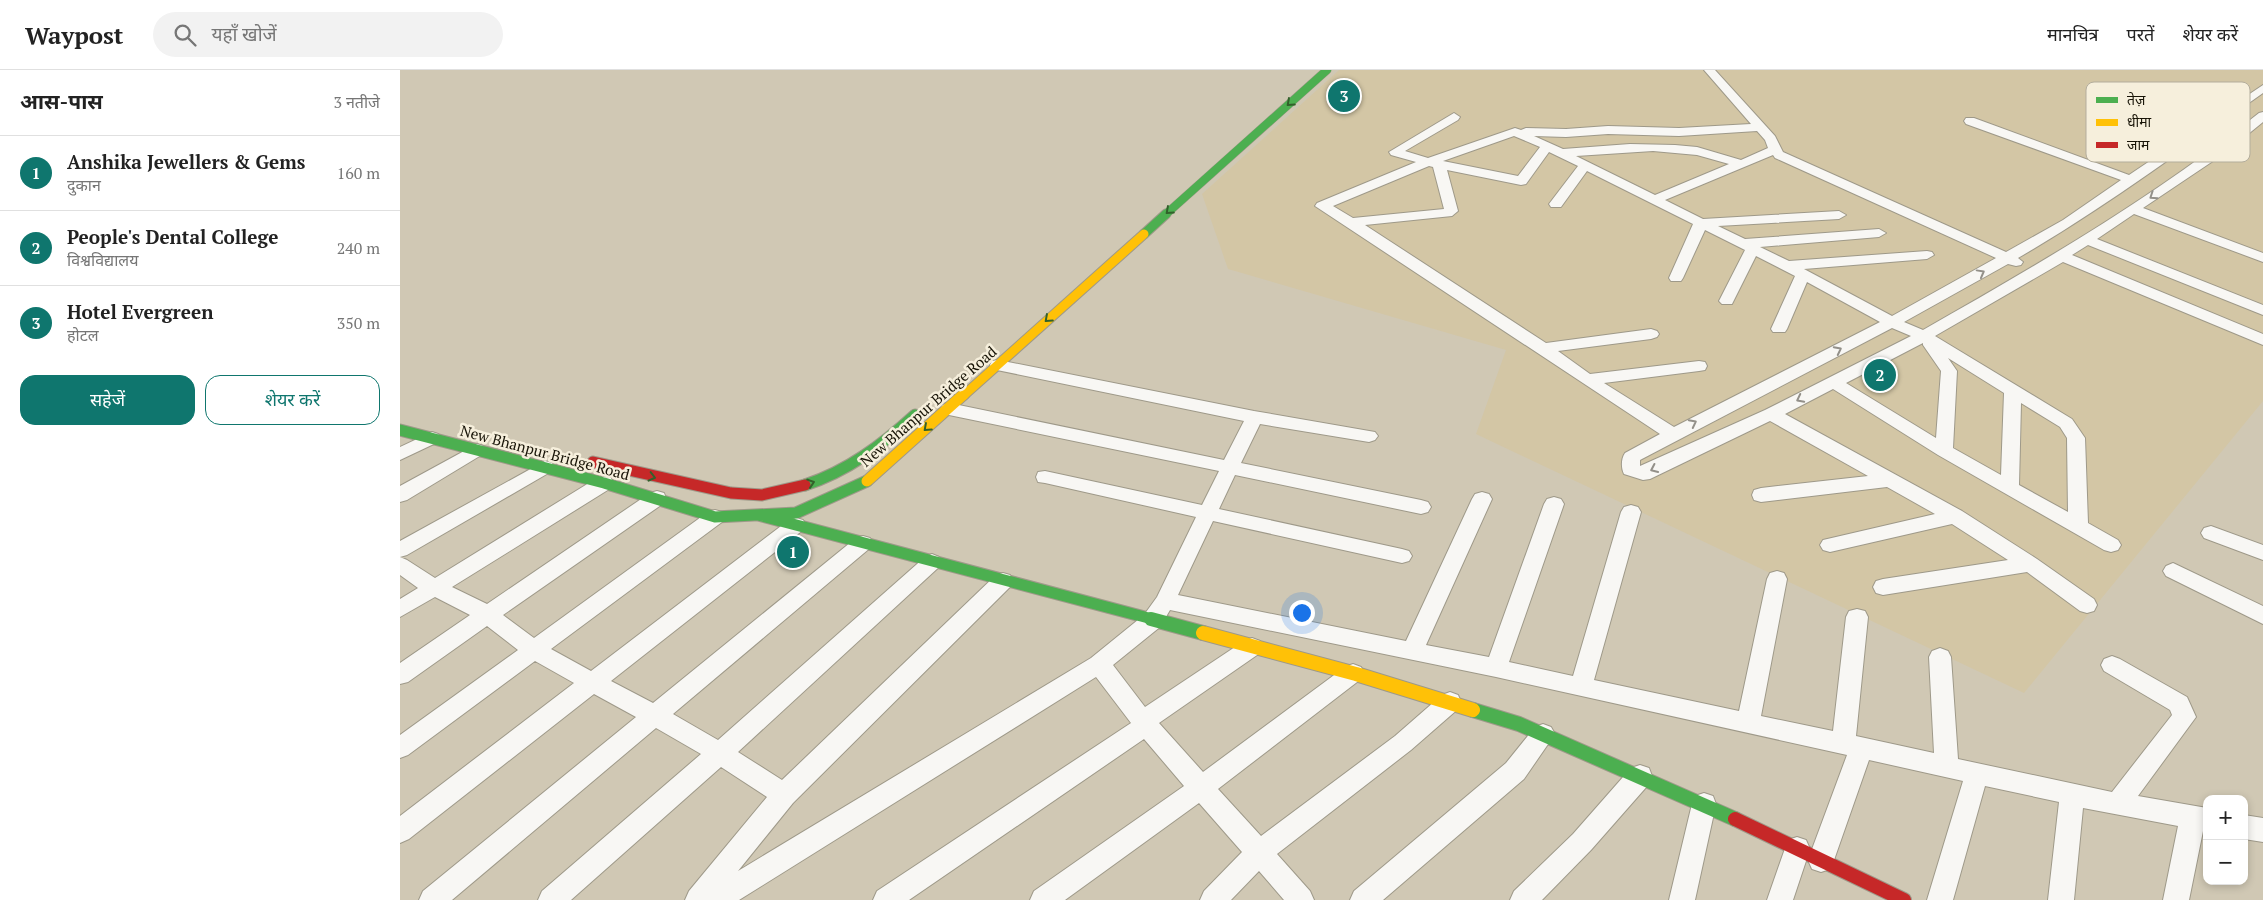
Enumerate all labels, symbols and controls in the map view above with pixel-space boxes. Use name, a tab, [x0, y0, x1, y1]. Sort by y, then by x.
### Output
search box	[153, 12, 503, 57]
text: Waypost	[25, 19, 123, 51]
icon: search	[171, 21, 199, 49]
text: यहाँ खोजें	[211, 21, 277, 46]
text: मानचित्र	[2047, 22, 2099, 46]
text: परतें	[2127, 22, 2154, 46]
text: शेयर करें	[2182, 22, 2238, 46]
pin: 3	[1328, 77, 1360, 115]
legend	[2086, 82, 2250, 162]
text: आस-पास	[20, 87, 103, 115]
text: तेज़	[2127, 90, 2146, 109]
text: 3 नतीजे	[334, 91, 380, 113]
one-way arrow	[1287, 97, 1296, 106]
text: धीमा	[2127, 112, 2152, 131]
text: जाम	[2127, 135, 2150, 154]
text: Anshika Jewellers & Gems	[67, 149, 305, 174]
text: 1	[31, 162, 41, 184]
text: 160 m	[337, 162, 380, 184]
text: दुकान	[67, 174, 101, 196]
one-way arrow	[2149, 190, 2159, 199]
one-way arrow	[1166, 205, 1175, 214]
text: People's Dental College	[67, 224, 278, 249]
text: 2	[31, 237, 41, 259]
text: 240 m	[337, 237, 380, 259]
text: विश्वविद्यालय	[67, 249, 138, 271]
one-way arrow	[1976, 269, 1985, 279]
text: Hotel Evergreen	[67, 299, 213, 324]
text: 3	[31, 312, 41, 334]
text: 350 m	[337, 312, 380, 334]
one-way arrow	[1045, 314, 1054, 323]
text: होटल	[67, 324, 99, 346]
street label: New Bhanpur Bridge Road	[856, 341, 1000, 471]
one-way arrow	[1832, 346, 1841, 356]
pin: 2	[1864, 356, 1896, 394]
button: सहेजें	[20, 375, 195, 425]
button: शेयर करें	[205, 375, 380, 425]
one-way arrow	[1796, 393, 1805, 403]
one-way arrow	[1688, 419, 1697, 429]
street label: New Bhanpur Bridge Road	[458, 420, 632, 484]
one-way arrow	[924, 422, 933, 431]
one-way arrow	[1650, 463, 1659, 473]
one-way arrow	[647, 471, 655, 481]
one-way arrow	[806, 478, 814, 488]
pin: 1	[777, 533, 809, 571]
your location	[1289, 600, 1315, 626]
map controls	[2203, 795, 2248, 885]
button: +	[2203, 795, 2248, 840]
button: −	[2203, 840, 2248, 885]

